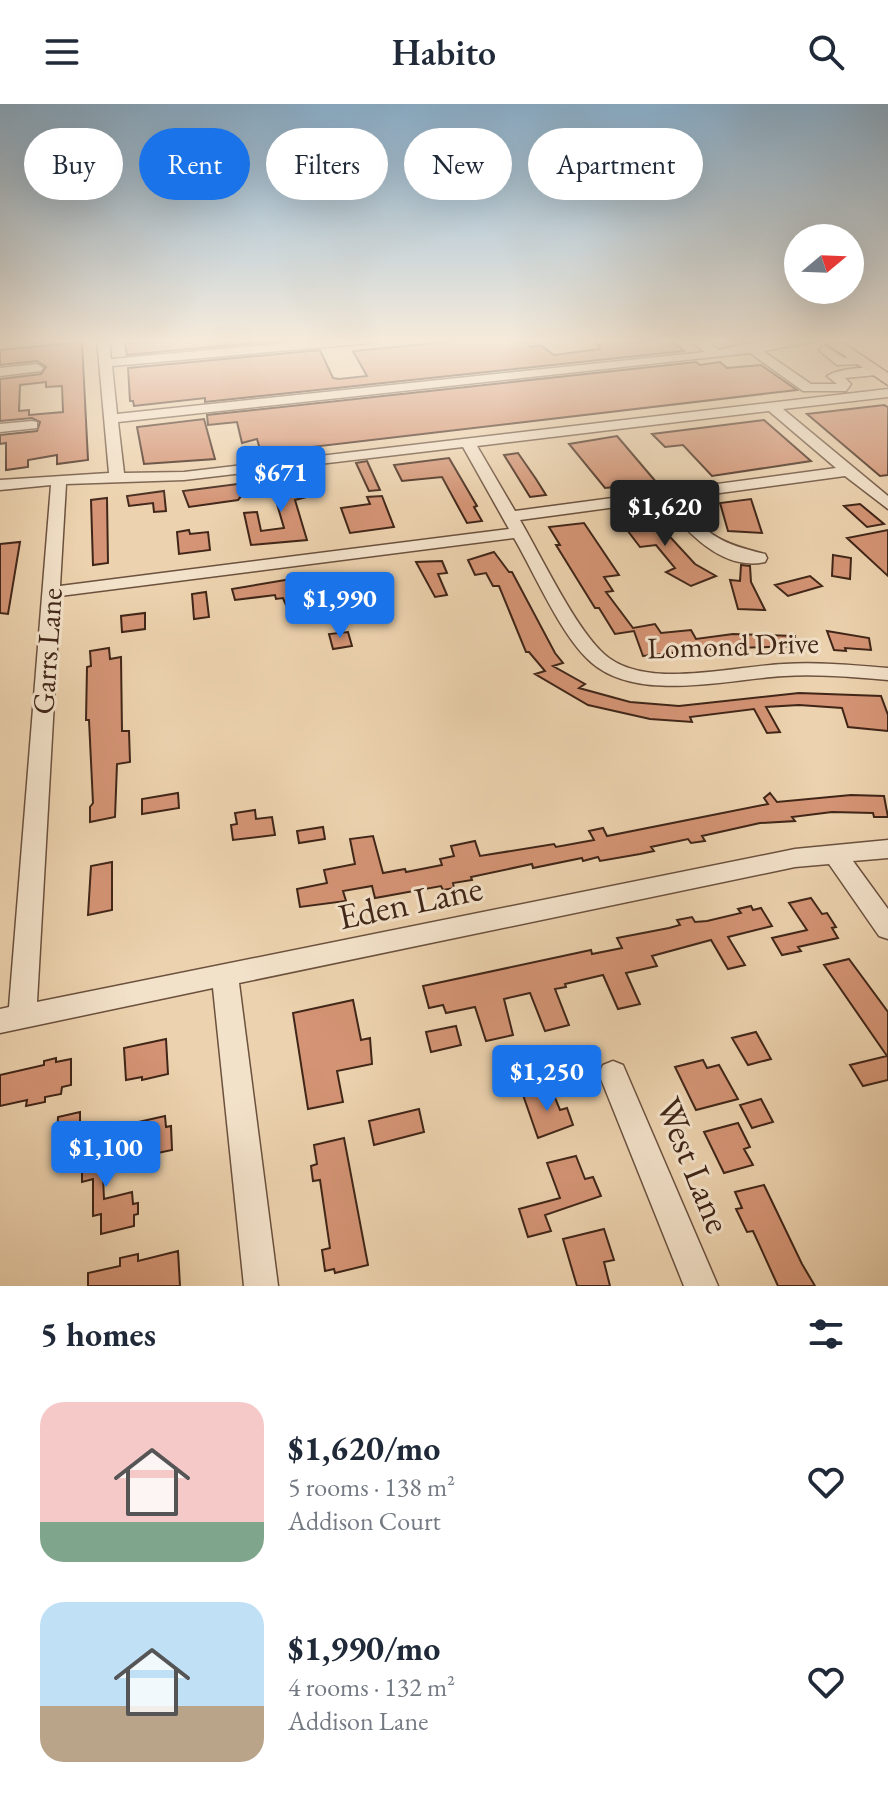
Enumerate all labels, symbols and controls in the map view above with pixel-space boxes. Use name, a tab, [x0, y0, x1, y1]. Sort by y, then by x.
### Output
text: Habito	[392, 29, 496, 76]
icon: menu	[40, 30, 84, 74]
icon: search	[804, 30, 848, 74]
chip: Buy	[24, 128, 123, 200]
chip: Rent	[139, 128, 250, 200]
chip: Filters	[266, 128, 388, 200]
chip: New	[404, 128, 512, 200]
chip: Apartment	[528, 128, 703, 200]
north arrow	[784, 224, 864, 304]
map controls	[784, 224, 864, 304]
pin: $671	[234, 446, 328, 514]
text: $671	[254, 455, 308, 489]
pin: $1,620	[600, 480, 730, 548]
text: $1,620	[628, 489, 702, 523]
pin: $1,990	[275, 572, 405, 640]
text: $1,990	[303, 581, 377, 615]
street label: Garrs Lane	[23, 586, 71, 716]
street label: Lomond Drive	[647, 623, 819, 667]
street label: Eden Lane	[334, 864, 486, 940]
pin: $1,250	[482, 1045, 612, 1113]
text: $1,250	[510, 1054, 584, 1088]
street label: West Lane	[646, 1090, 742, 1240]
pin: $1,100	[41, 1121, 171, 1189]
text: $1,100	[69, 1130, 143, 1164]
text: 5 homes	[40, 1312, 156, 1356]
icon: filters	[804, 1312, 848, 1356]
text: $1,620/mo	[288, 1426, 440, 1470]
icon: home	[104, 1434, 200, 1530]
icon: heart	[804, 1460, 848, 1504]
text: 5 rooms · 138 m²	[288, 1470, 455, 1504]
text: Addison Court	[288, 1504, 441, 1538]
text: $1,990/mo	[288, 1626, 440, 1670]
icon: home	[104, 1634, 200, 1730]
icon: heart	[804, 1660, 848, 1704]
text: 4 rooms · 132 m²	[288, 1670, 455, 1704]
text: Addison Lane	[288, 1704, 428, 1738]

